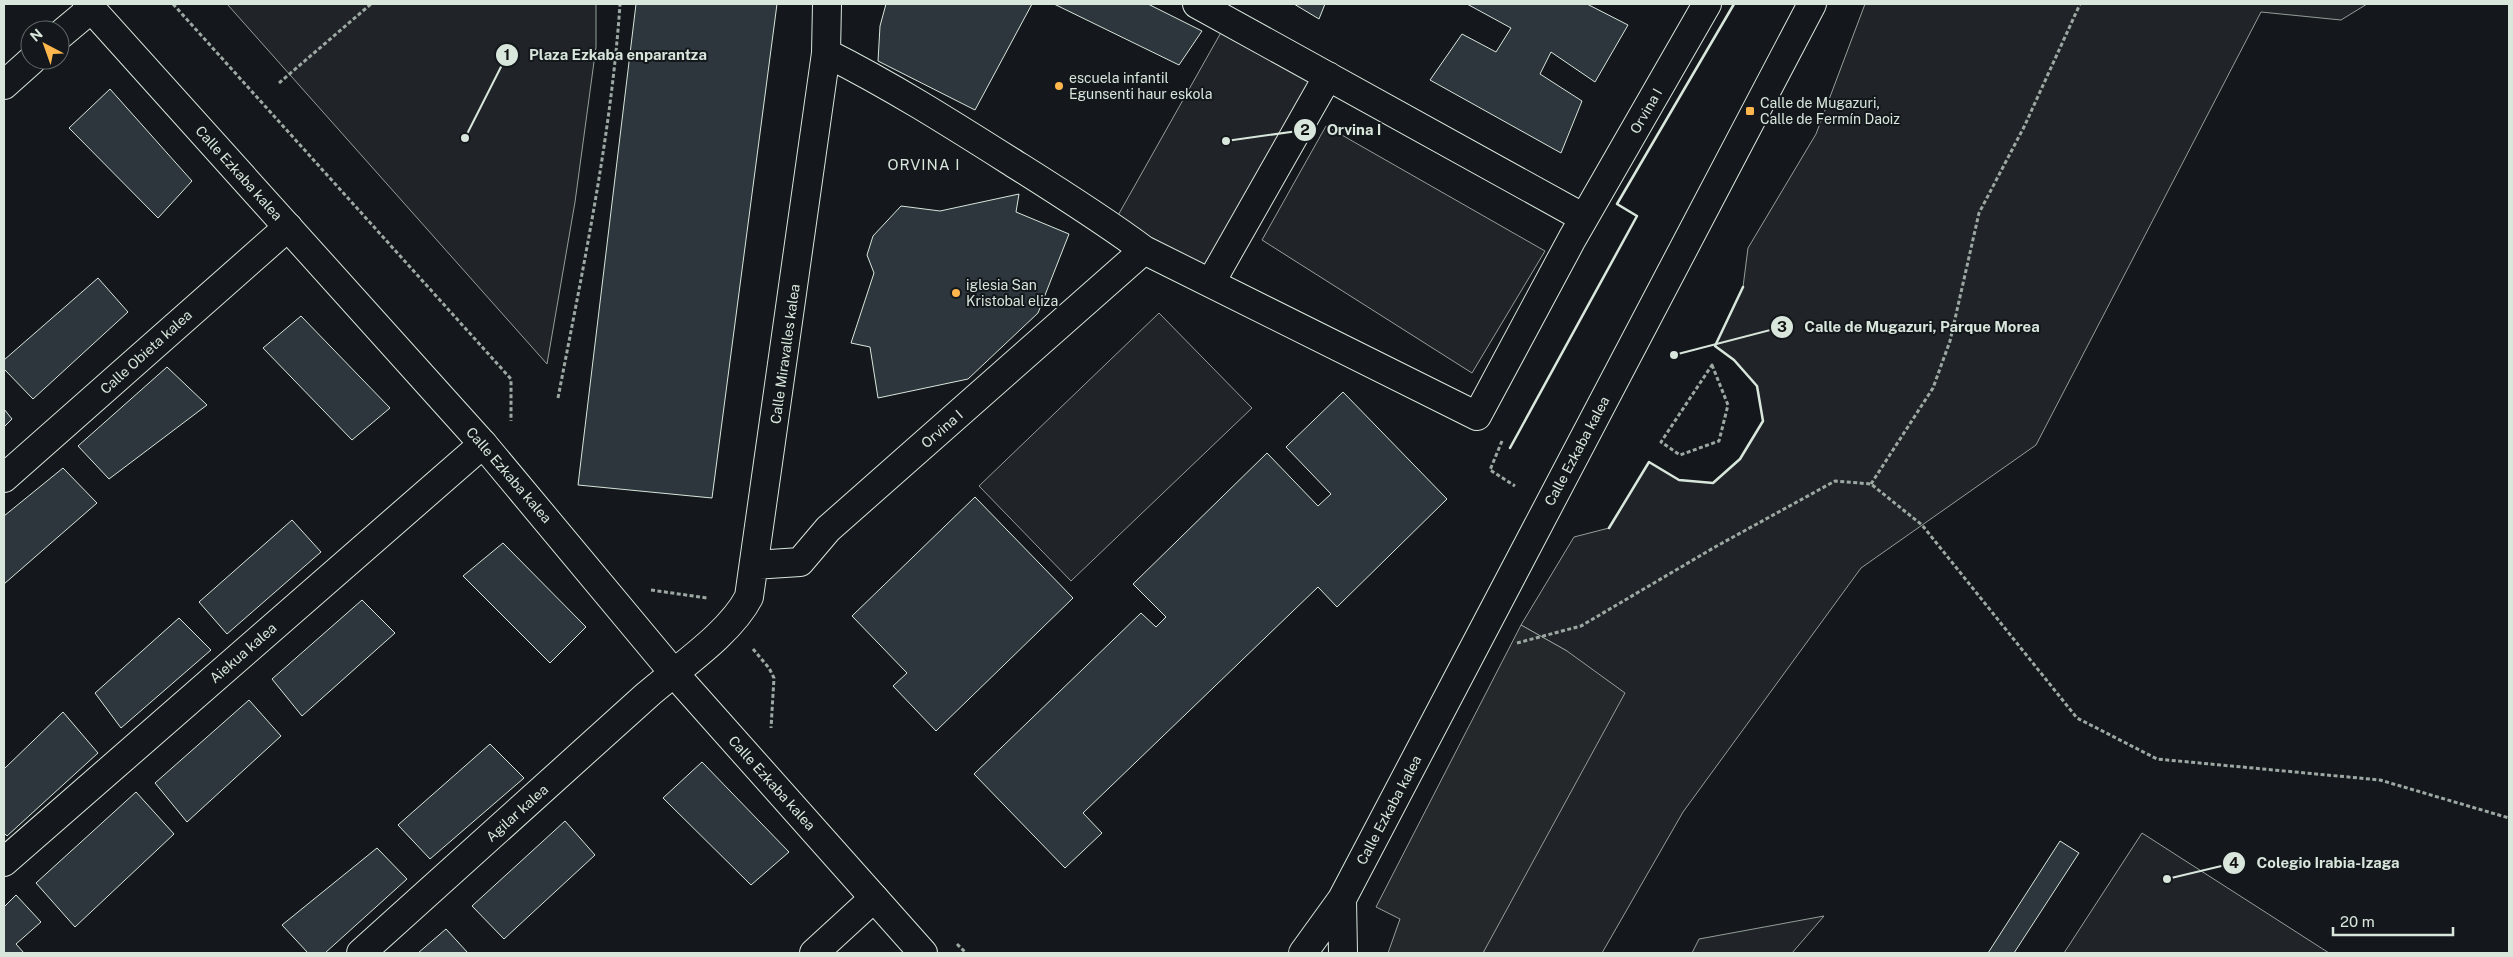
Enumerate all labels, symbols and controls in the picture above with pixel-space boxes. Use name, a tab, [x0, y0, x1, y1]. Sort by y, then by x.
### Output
north arrow	[20, 20, 70, 70]
text: N	[27, 26, 46, 45]
callout: Plaza Ezkaba enparantza	[494, 40, 717, 70]
text: 1	[504, 46, 510, 63]
text: Plaza Ezkaba enparantza	[529, 46, 707, 63]
place label: escuela infantil Egunsenti haur eskola	[1069, 70, 1212, 102]
marker: escuela infantil Egunsenti haur eskola	[1053, 80, 1065, 92]
street label: Orvina I	[1627, 86, 1665, 136]
place label: Calle de Mugazuri, Calle de Fermín Daoiz	[1760, 95, 1900, 127]
marker: Calle de Mugazuri, Calle de Fermín Daoiz	[1744, 105, 1756, 117]
callout: Orvina I	[1292, 115, 1392, 145]
text: 2	[1300, 121, 1310, 138]
text: Orvina I	[1327, 121, 1381, 138]
street label: Calle Ezkaba kalea	[192, 122, 286, 224]
district label: ORVINA I	[888, 156, 960, 173]
place label: iglesia San Kristobal eliza	[966, 277, 1058, 309]
street label: Calle Miravalles kalea	[767, 283, 803, 425]
marker: iglesia San Kristobal eliza	[950, 287, 962, 299]
street label: Calle Obieta kalea	[97, 307, 195, 397]
callout: Calle de Mugazuri, Parque Morea	[1770, 312, 2050, 342]
text: 3	[1777, 318, 1787, 335]
text: Calle de Mugazuri, Parque Morea	[1804, 318, 2040, 335]
street label: Calle Ezkaba kalea	[1541, 394, 1613, 508]
street label: Orvina I	[918, 407, 966, 451]
street label: Calle Ezkaba kalea	[463, 424, 555, 526]
street label: Aiekua kalea	[206, 620, 280, 686]
street label: Calle Ezkaba kalea	[725, 732, 819, 834]
street label: Calle Ezkaba kalea	[1353, 753, 1425, 867]
street label: Agilar kalea	[483, 781, 551, 845]
callout: Colegio Irabia-Izaga	[2222, 848, 2410, 878]
text: 4	[2229, 854, 2239, 871]
text: Colegio Irabia-Izaga	[2257, 854, 2399, 871]
scale bar	[2333, 904, 2453, 936]
text: 20 m	[2340, 913, 2375, 930]

